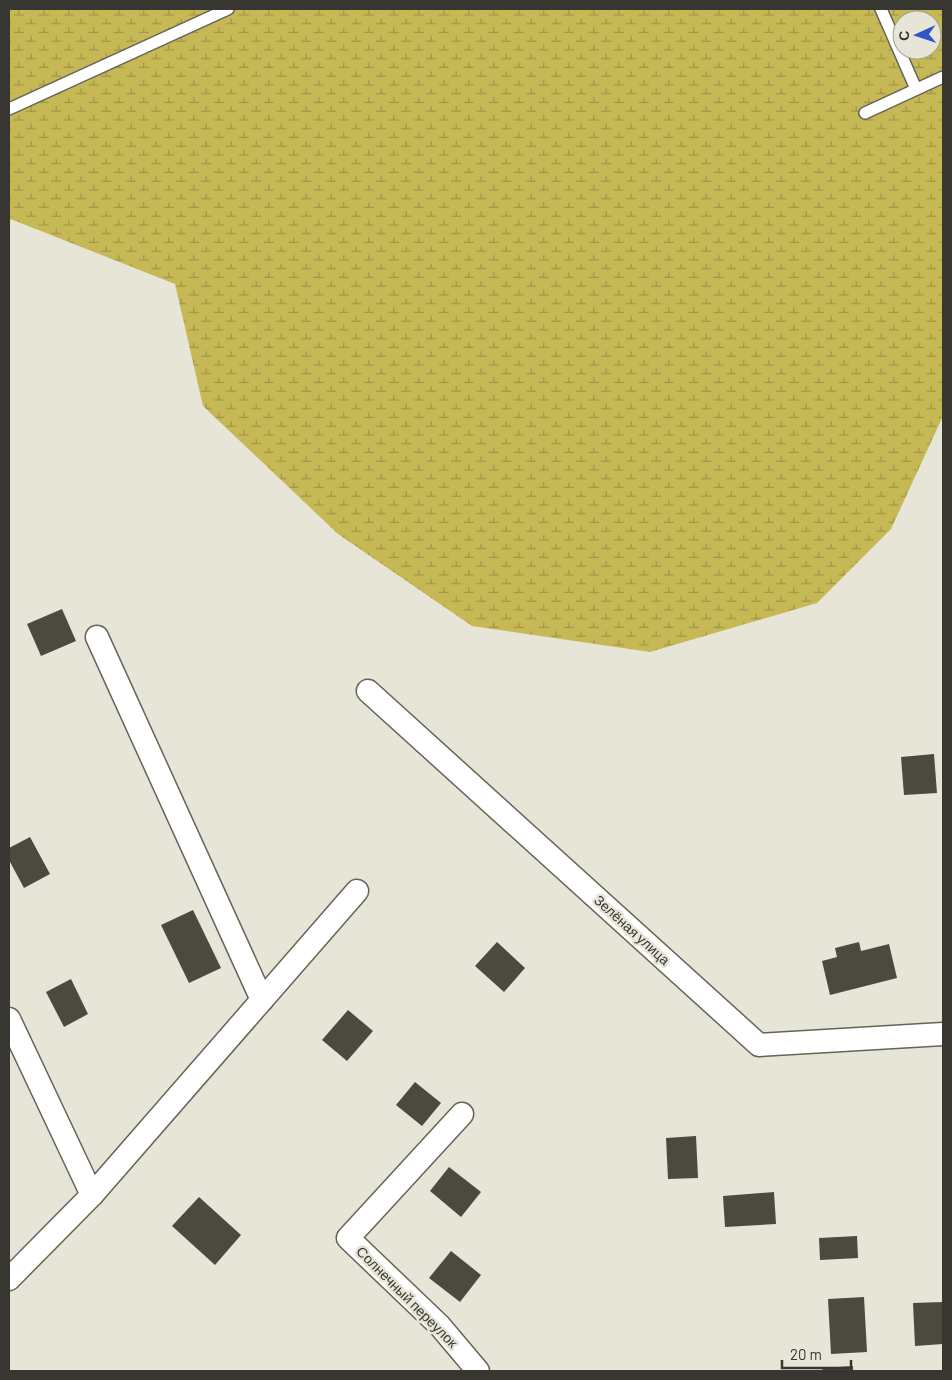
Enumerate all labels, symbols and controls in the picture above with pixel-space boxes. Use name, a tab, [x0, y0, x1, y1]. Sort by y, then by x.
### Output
north arrow	[892, 10, 942, 60]
text: С	[895, 30, 912, 41]
street label: Зелёная улица	[591, 891, 674, 968]
street label: Солнечный переулок	[353, 1242, 462, 1351]
scale bar	[782, 1338, 851, 1370]
text: 20 m	[790, 1345, 822, 1363]

